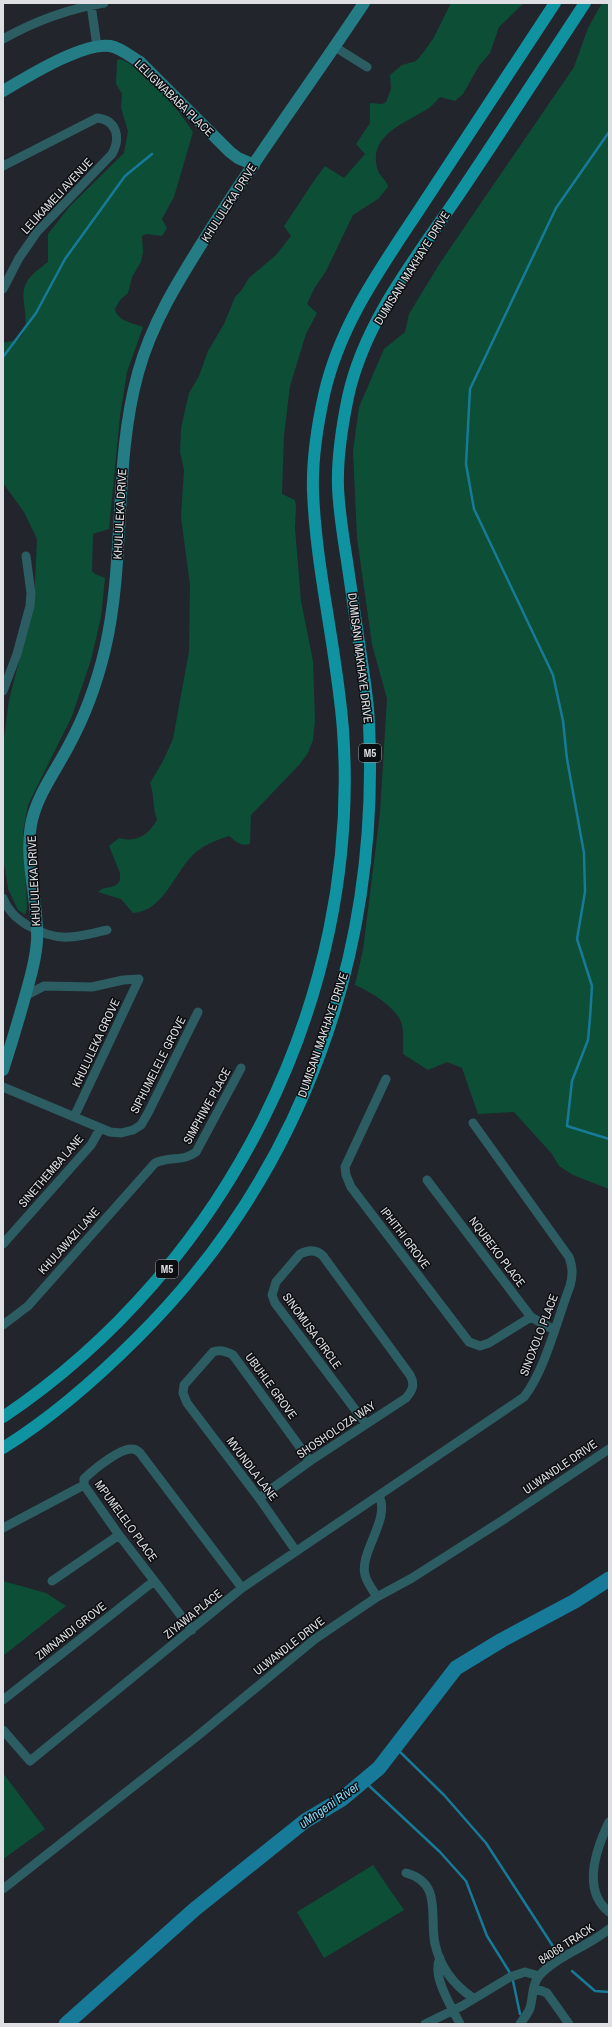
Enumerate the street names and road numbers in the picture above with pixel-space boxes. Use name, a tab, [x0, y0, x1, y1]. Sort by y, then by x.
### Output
street label: LELIGWABABA PLACE	[131, 56, 217, 140]
street label: LELIKAMELI AVENUE	[18, 155, 96, 237]
street label: KHULULEKA DRIVE	[198, 161, 260, 245]
street label: DUMISANI MAKHAYE DRIVE	[370, 208, 454, 328]
street label: KHULULEKA DRIVE	[110, 468, 130, 560]
street label: DUMISANI MAKHAYE DRIVE	[344, 592, 376, 724]
road number: M5	[359, 744, 381, 762]
street label: KHULULEKA DRIVE	[24, 835, 44, 927]
street label: DUMISANI MAKHAYE DRIVE	[294, 970, 352, 1100]
street label: KHULULEKA GROVE	[68, 996, 124, 1090]
street label: SIPHUMELELE GROVE	[127, 1014, 189, 1116]
street label: SIMPHIWE PLACE	[179, 1065, 235, 1147]
street label: SINETHEMBA LANE	[15, 1131, 87, 1211]
street label: KHULAWAZI LANE	[35, 1204, 103, 1278]
street label: IPHITHI GROVE	[377, 1204, 433, 1272]
street label: NQUBEKO PLACE	[465, 1214, 529, 1290]
road number: M5	[156, 1260, 178, 1278]
street label: SINOMUSA CIRCLE	[279, 1290, 345, 1372]
street label: SINOXOLO PLACE	[516, 1292, 562, 1378]
street label: UBUHLE GROVE	[242, 1350, 300, 1422]
street label: SHOSHOLOZA WAY	[293, 1397, 379, 1462]
street label: MVUNDLA LANE	[223, 1434, 281, 1504]
street label: ULWANDLE DRIVE	[520, 1436, 600, 1498]
street label: MPUMELELO PLACE	[91, 1477, 161, 1565]
street label: ZIYAWA PLACE	[160, 1586, 226, 1642]
street label: ZIMNANDI GROVE	[32, 1598, 110, 1664]
street label: ULWANDLE DRIVE	[250, 1613, 328, 1679]
street label: 84068 TRACK	[535, 1920, 597, 1968]

